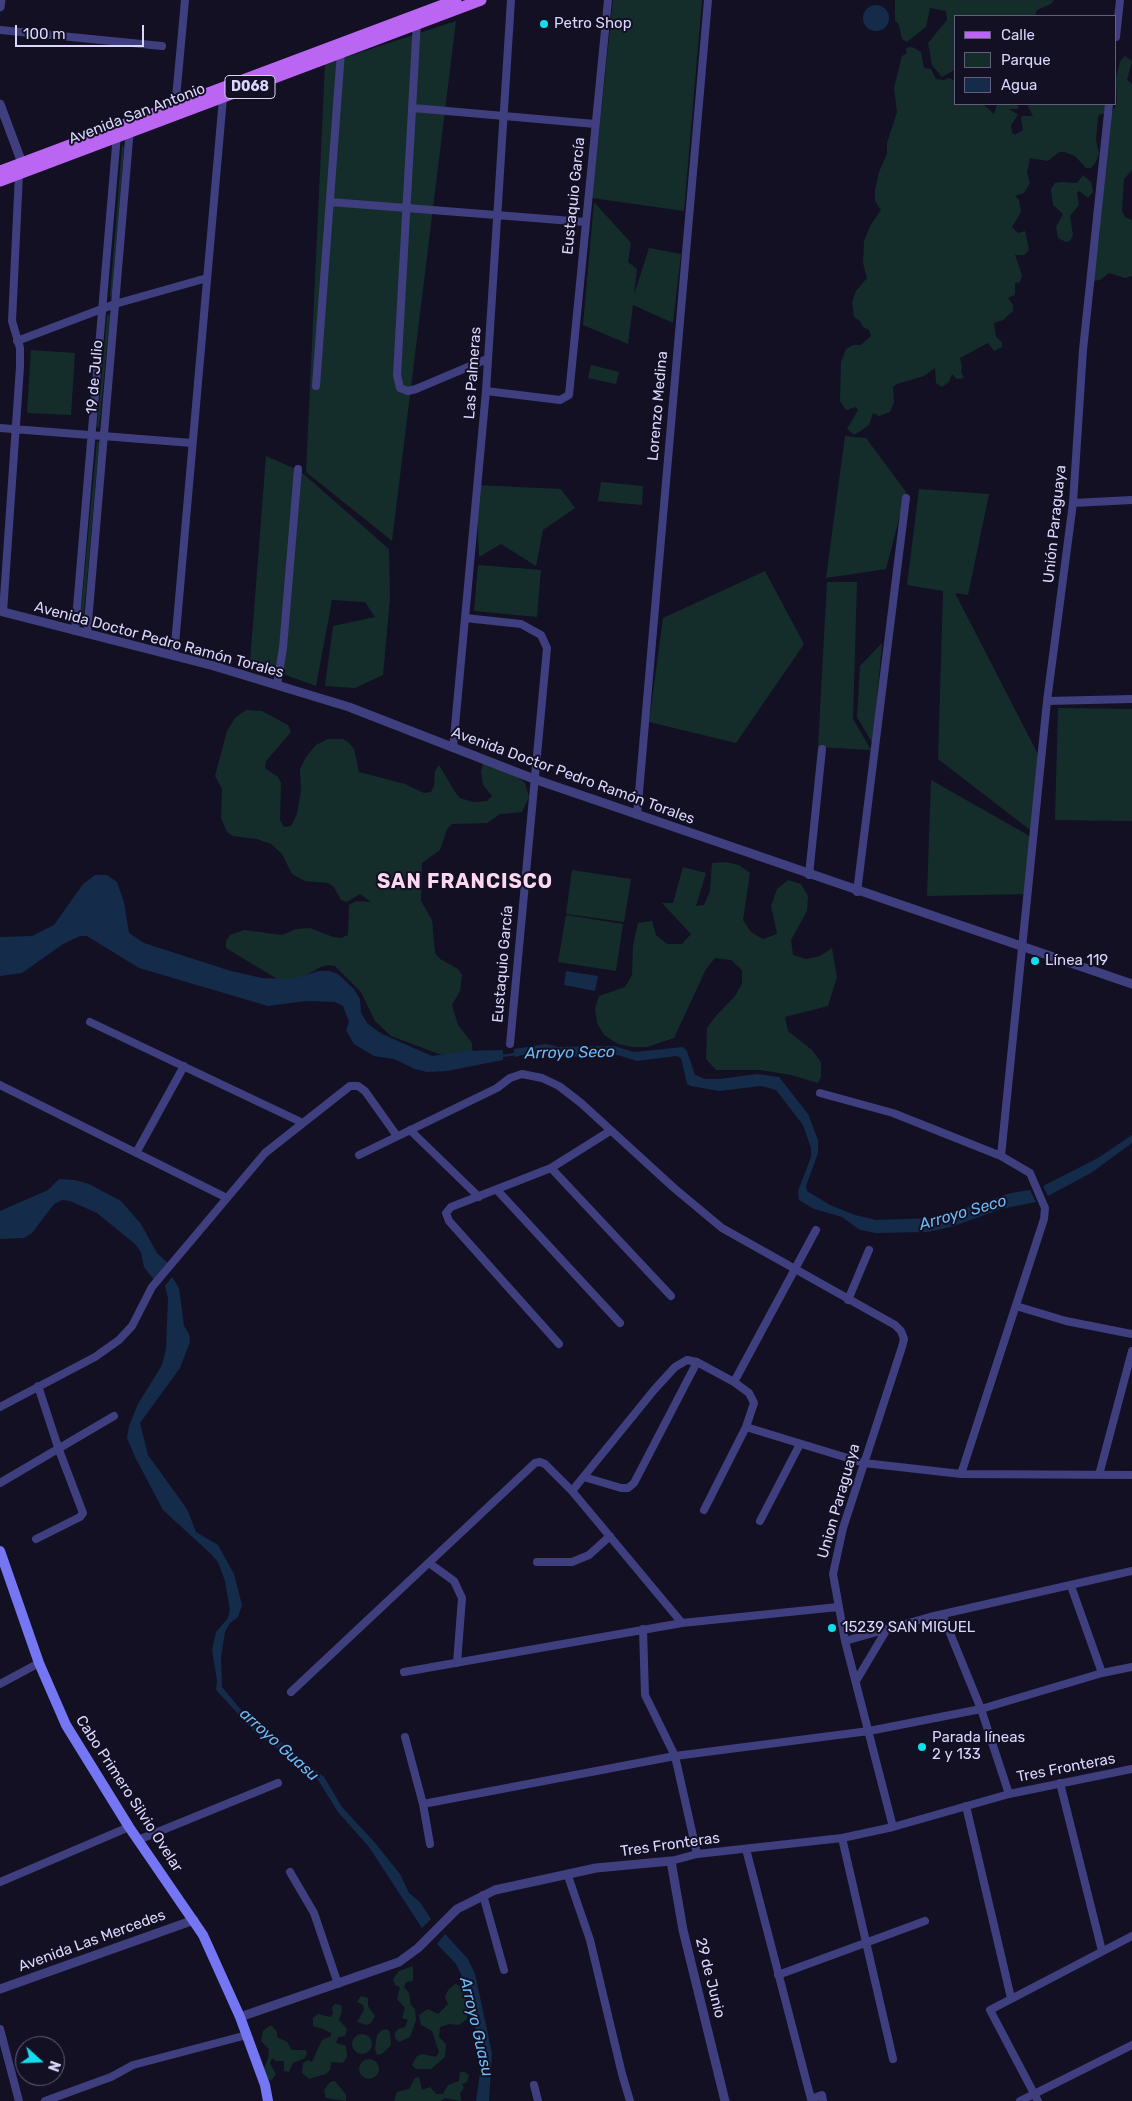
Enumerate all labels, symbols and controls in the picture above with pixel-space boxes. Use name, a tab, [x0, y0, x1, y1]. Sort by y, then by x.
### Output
scale bar	[18, 15, 146, 47]
place label: Petro Shop	[554, 15, 632, 33]
legend	[954, 15, 1117, 105]
marker: Petro Shop	[538, 18, 550, 30]
text: 100 m	[23, 25, 65, 43]
text: Calle	[1001, 26, 1035, 44]
text: Parque	[1001, 51, 1051, 69]
road number: D068	[225, 75, 275, 98]
text: Agua	[1001, 76, 1037, 94]
street label: Avenida San Antonio	[66, 80, 208, 148]
street label: Eustaquio García	[559, 136, 589, 256]
street label: Las Palmeras	[461, 326, 485, 420]
street label: 19 de Julio	[83, 339, 107, 415]
street label: Lorenzo Medina	[644, 350, 672, 462]
street label: Unión Paraguaya	[1040, 464, 1070, 584]
street label: Avenida Doctor Pedro Ramón Torales	[32, 598, 286, 682]
street label: Avenida Doctor Pedro Ramón Torales	[449, 723, 697, 829]
district label: SAN FRANCISCO	[375, 870, 555, 894]
street label: Eustaquio García	[489, 904, 517, 1024]
place label: Línea 119	[1045, 952, 1108, 970]
marker: Línea 119	[1029, 955, 1041, 967]
water label: Arroyo Seco	[525, 1043, 615, 1063]
water label: Arroyo Seco	[917, 1191, 1009, 1235]
street label: Union Paraguaya	[814, 1442, 864, 1560]
place label: 15239 SAN MIGUEL	[842, 1619, 975, 1637]
marker: 15239 SAN MIGUEL	[826, 1622, 838, 1634]
water label: arroyo Guasu	[236, 1705, 322, 1785]
street label: Cabo Primero Silvio Ovelar	[72, 1712, 186, 1876]
place label: Parada líneas 2 y 133	[932, 1729, 1025, 1764]
marker: Parada líneas 2 y 133	[916, 1741, 928, 1753]
street label: Tres Fronteras	[1015, 1750, 1117, 1786]
street label: Tres Fronteras	[619, 1829, 721, 1861]
street label: Avenida Las Mercedes	[16, 1906, 168, 1976]
street label: 29 de Junio	[691, 1936, 729, 2020]
water label: Arroyo Guasu	[455, 1976, 497, 2078]
north arrow	[15, 2036, 65, 2086]
text: N	[44, 2058, 63, 2074]

